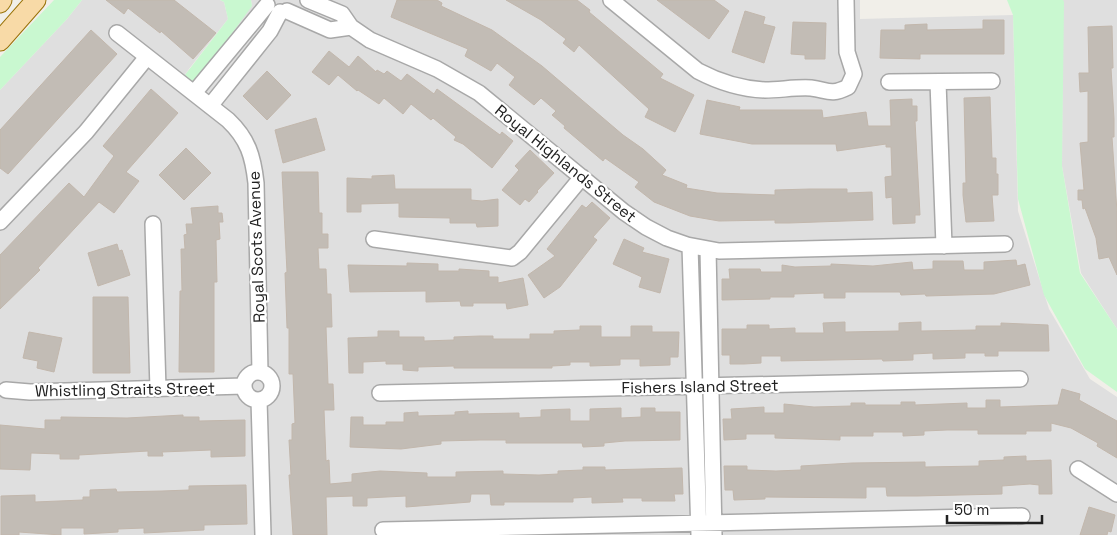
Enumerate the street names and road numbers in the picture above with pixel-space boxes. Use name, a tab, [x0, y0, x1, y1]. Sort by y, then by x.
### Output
street label: Royal Highlands Street	[491, 100, 641, 227]
street label: Royal Scots Avenue	[243, 171, 270, 323]
street label: Fishers Island Street	[621, 375, 779, 398]
street label: Whistling Straits Street	[35, 377, 215, 402]

